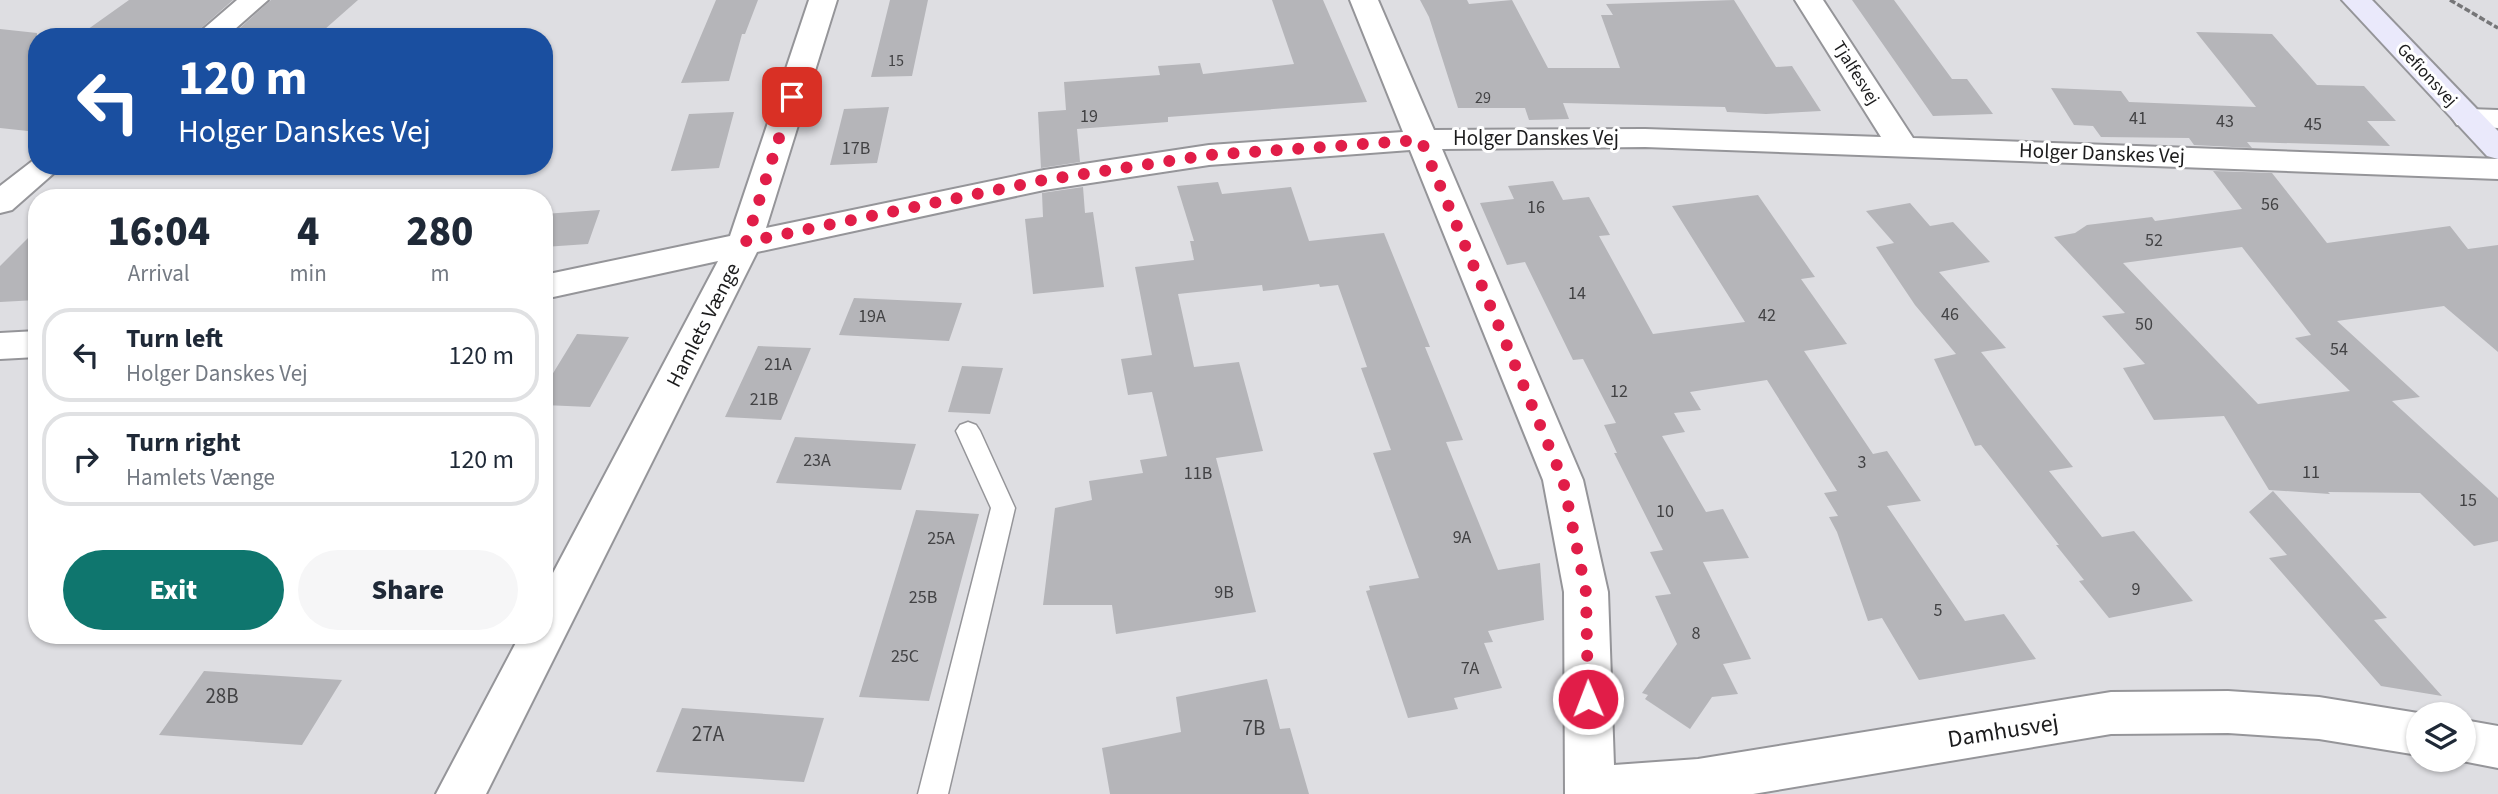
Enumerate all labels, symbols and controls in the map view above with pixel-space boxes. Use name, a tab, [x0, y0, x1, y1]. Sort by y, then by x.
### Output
street label: Tjalfesvej	[1827, 36, 1885, 110]
street label: Gefionsvej	[2391, 38, 2463, 112]
text: 120 m	[178, 44, 307, 114]
house number: 15	[888, 50, 904, 72]
icon: left	[63, 56, 154, 147]
pin	[762, 67, 822, 127]
icon: arrive	[773, 78, 811, 116]
house number: 29	[1475, 87, 1491, 109]
house number: 19	[1080, 104, 1098, 129]
house number: 41	[2129, 106, 2147, 131]
text: Holger Danskes Vej	[178, 109, 431, 155]
house number: 43	[2216, 109, 2234, 134]
house number: 45	[2304, 112, 2322, 137]
street label: Holger Danskes Vej	[1453, 123, 1619, 153]
street label: Holger Danskes Vej	[2019, 135, 2185, 171]
house number: 17B	[842, 136, 870, 161]
house number: 56	[2261, 192, 2279, 217]
house number: 16	[1527, 195, 1545, 220]
text: 16:04	[107, 202, 210, 262]
text: 4	[297, 202, 319, 262]
text: 280	[406, 202, 474, 262]
house number: 52	[2145, 228, 2163, 253]
text: Arrival	[128, 257, 190, 290]
text: min	[290, 257, 327, 290]
text: m	[430, 257, 449, 290]
street label: Hamlets Vænge	[659, 258, 747, 392]
house number: 14	[1568, 281, 1586, 306]
house number: 46	[1941, 302, 1959, 327]
house number: 42	[1758, 303, 1776, 328]
house number: 19A	[858, 304, 886, 329]
house number: 50	[2135, 312, 2153, 337]
text: Turn left	[126, 320, 223, 357]
icon: left	[67, 336, 105, 374]
text: 120 m	[448, 337, 514, 374]
house number: 54	[2330, 337, 2348, 362]
house number: 21A	[764, 352, 792, 377]
text: Holger Danskes Vej	[126, 357, 308, 390]
house number: 12	[1610, 379, 1628, 404]
house number: 21B	[750, 387, 778, 412]
text: Turn right	[126, 424, 241, 461]
icon: right	[67, 440, 105, 478]
text: 120 m	[448, 441, 514, 478]
house number: 23A	[803, 448, 831, 473]
house number: 3	[1858, 450, 1867, 475]
house number: 11	[2302, 460, 2320, 485]
text: Hamlets Vænge	[126, 461, 275, 494]
house number: 11B	[1184, 461, 1212, 486]
house number: 15	[2459, 488, 2477, 513]
house number: 10	[1656, 499, 1674, 524]
house number: 9A	[1453, 525, 1472, 550]
house number: 25A	[927, 526, 955, 551]
button: Exit	[63, 550, 284, 630]
button: Share	[298, 550, 518, 630]
house number: 9	[2132, 577, 2141, 602]
house number: 9B	[1214, 580, 1234, 605]
house number: 25B	[909, 585, 937, 610]
house number: 5	[1934, 598, 1943, 623]
house number: 8	[1692, 621, 1701, 646]
house number: 25C	[891, 644, 919, 669]
house number: 7A	[1461, 656, 1480, 681]
position arrow	[1551, 662, 1625, 736]
house number: 28B	[205, 681, 239, 711]
map controls	[2406, 702, 2476, 772]
button: layers	[2406, 702, 2476, 772]
street label: Damhusvej	[1945, 705, 2061, 757]
house number: 7B	[1243, 713, 1265, 743]
house number: 27A	[692, 719, 725, 749]

